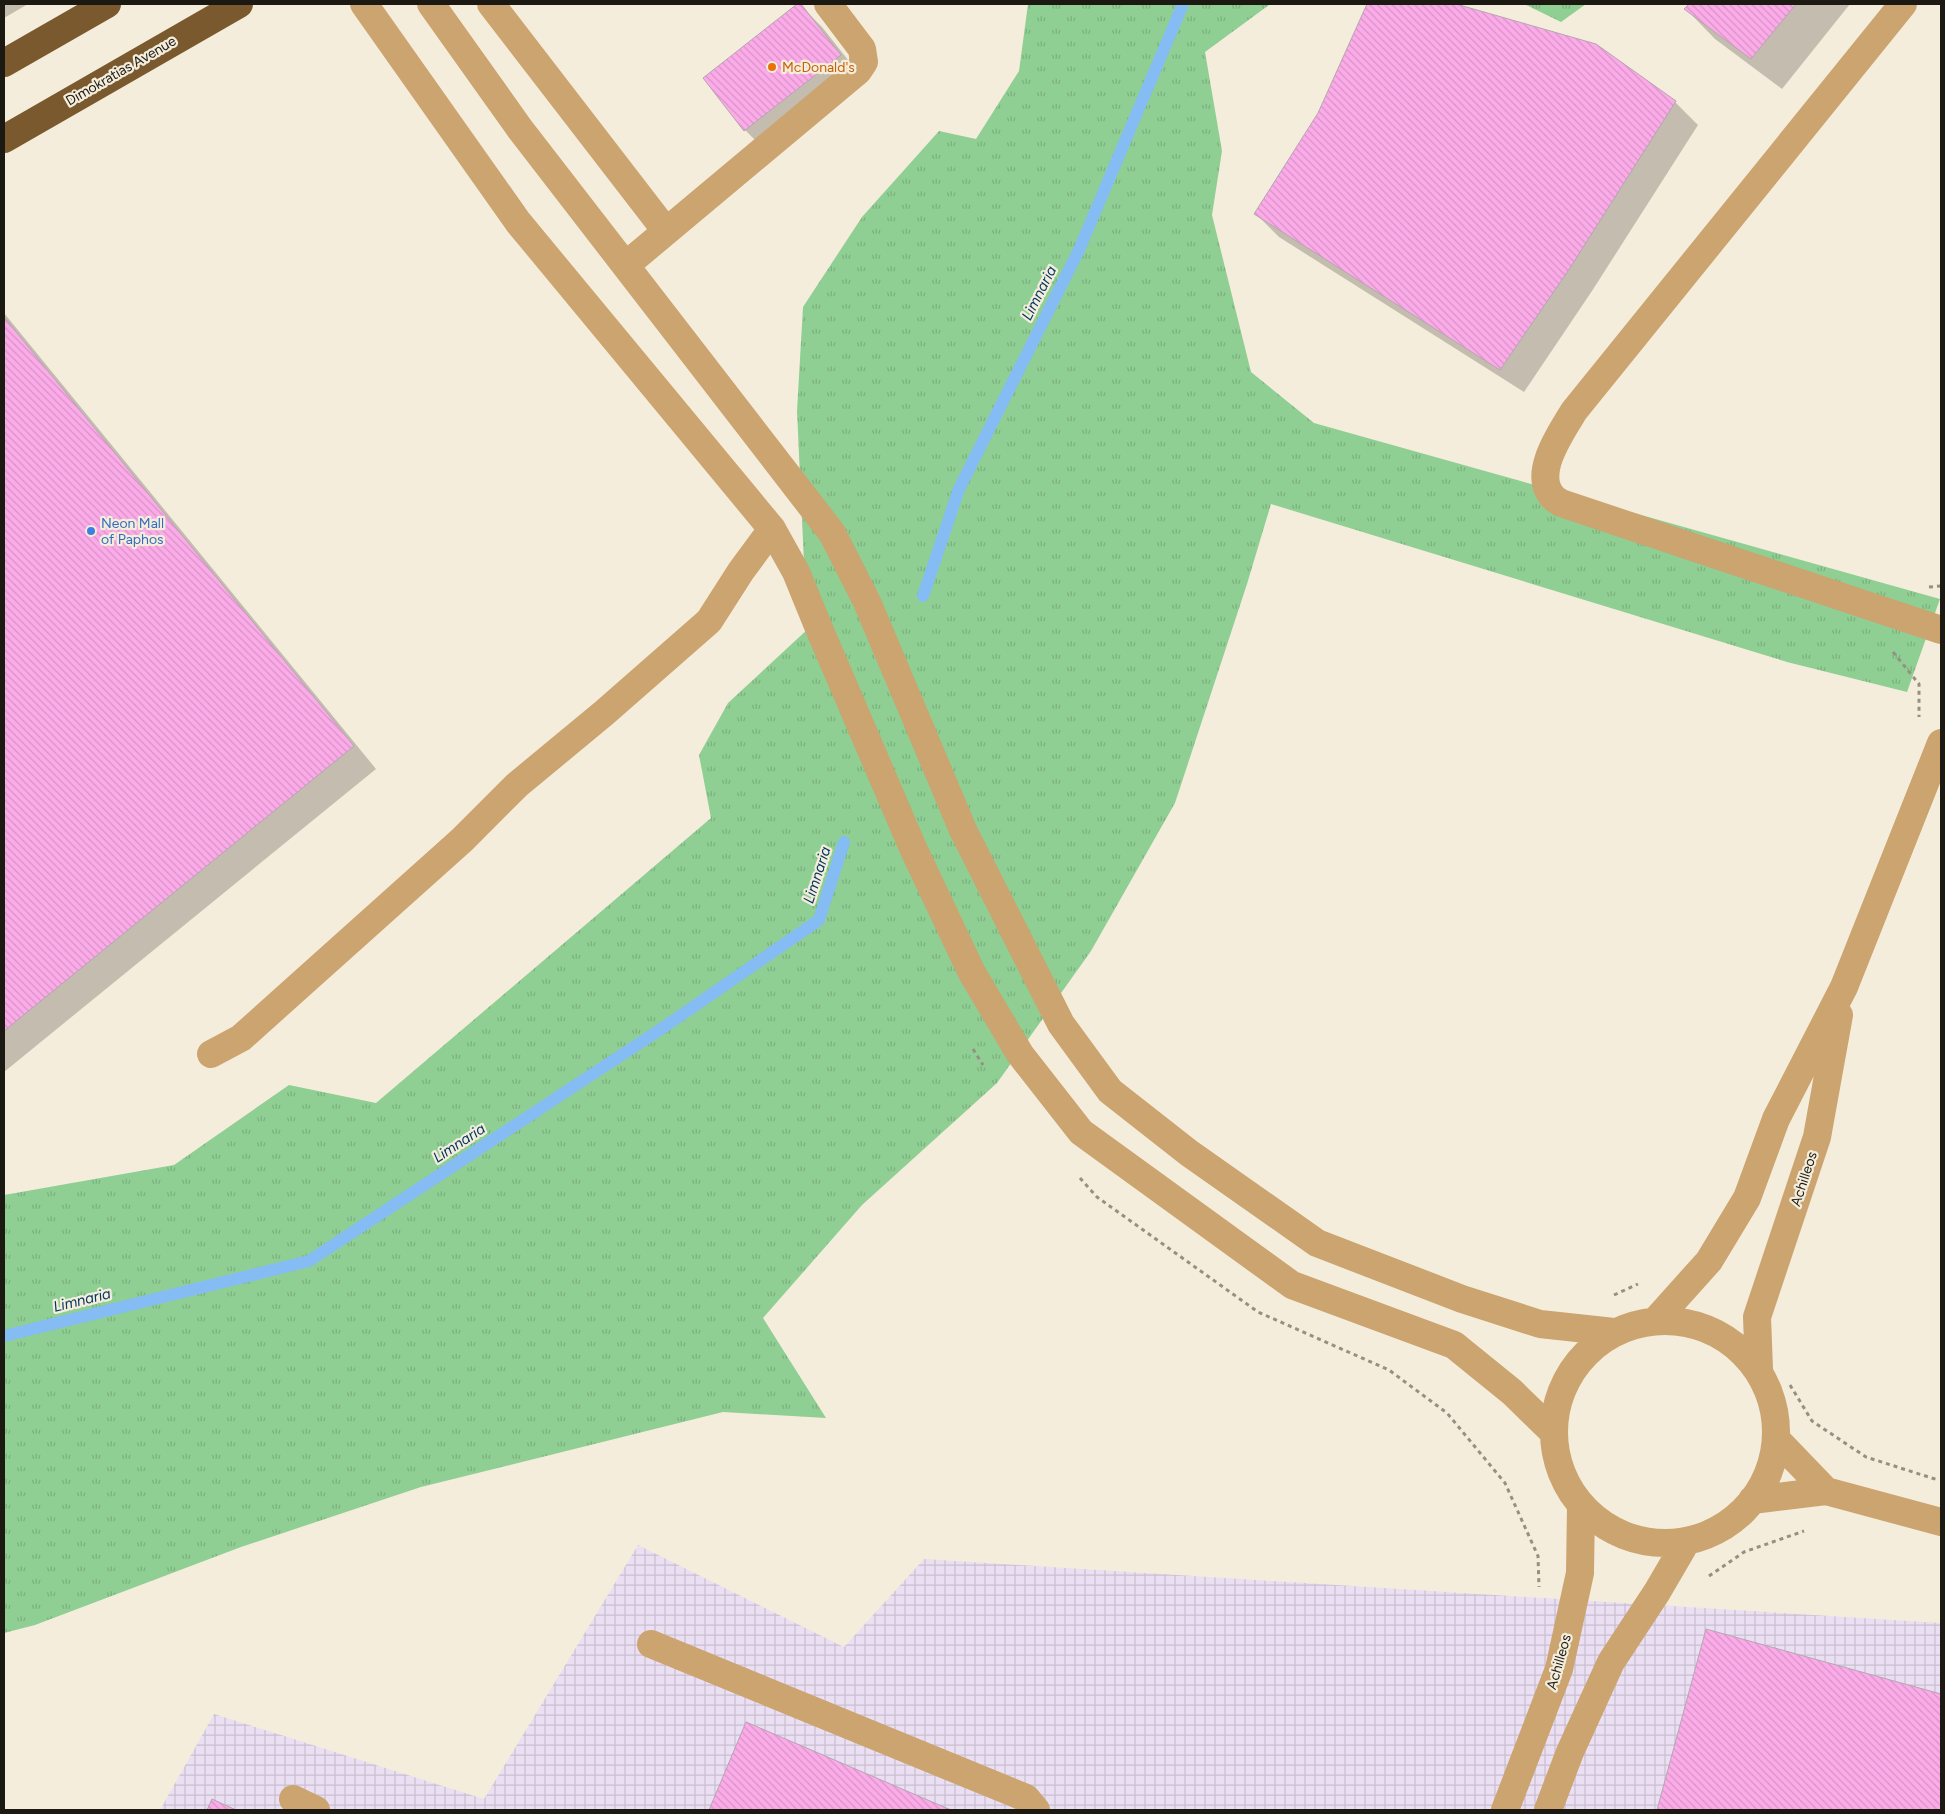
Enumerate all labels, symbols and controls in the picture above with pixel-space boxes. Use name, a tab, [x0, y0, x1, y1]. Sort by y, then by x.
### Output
street label: Dimokratias Avenue	[63, 32, 179, 110]
place label: McDonald's	[782, 59, 855, 76]
marker: McDonald's	[766, 61, 778, 73]
water label: Limnaria	[1018, 263, 1060, 323]
place label: Neon Mall of Paphos	[101, 515, 164, 548]
marker: Neon Mall of Paphos	[85, 525, 97, 537]
water label: Limnaria	[799, 844, 835, 906]
water label: Limnaria	[430, 1119, 489, 1167]
street label: Achilleos	[1787, 1150, 1821, 1208]
water label: Limnaria	[51, 1284, 113, 1316]
street label: Achilleos	[1543, 1633, 1575, 1691]

